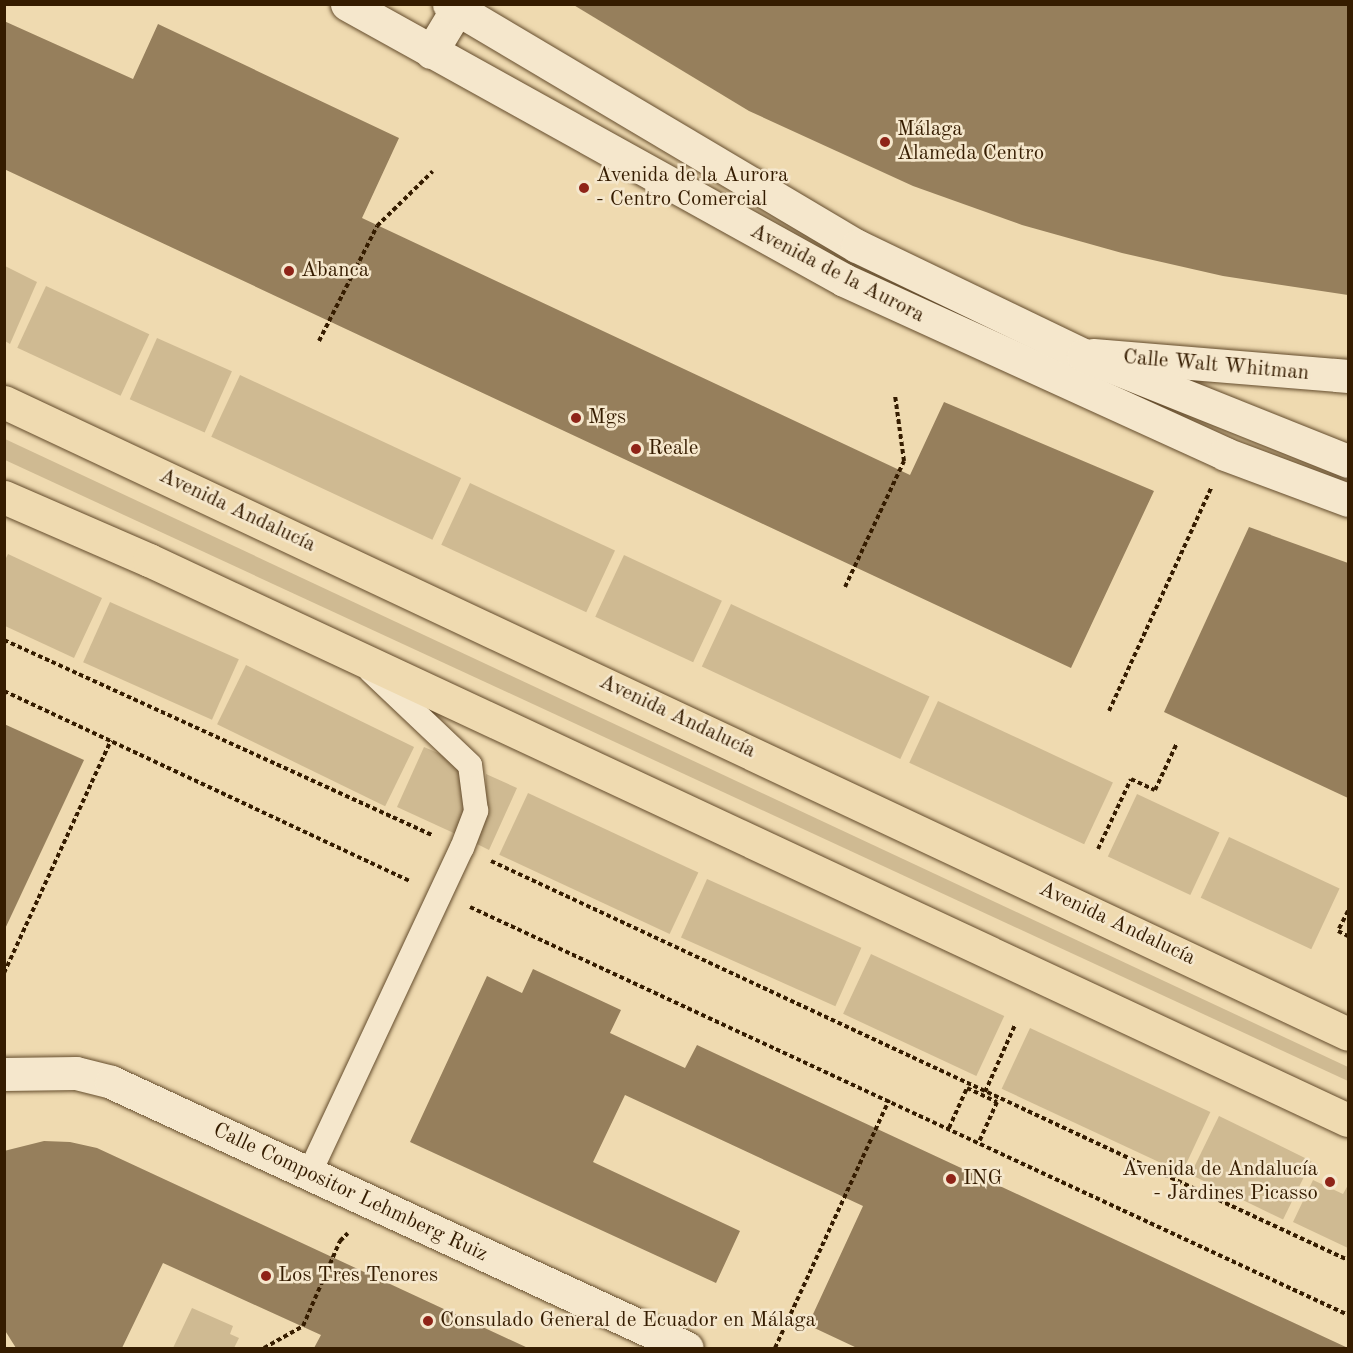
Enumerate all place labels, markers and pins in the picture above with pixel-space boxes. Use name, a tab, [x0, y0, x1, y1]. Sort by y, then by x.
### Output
place label: Málaga Alameda Centro	[897, 117, 1044, 167]
marker: Málaga Alameda Centro	[878, 135, 892, 149]
place label: Avenida de la Aurora - Centro Comercial	[596, 163, 788, 213]
marker: Avenida de la Aurora - Centro Comercial	[577, 181, 591, 195]
place label: Abanca	[301, 258, 369, 284]
marker: Abanca	[282, 264, 296, 278]
place label: Mgs	[588, 405, 626, 431]
marker: Mgs	[569, 411, 583, 425]
place label: Reale	[648, 436, 698, 462]
marker: Reale	[629, 442, 643, 456]
place label: Avenida de Andalucía - Jardines Picasso	[1122, 1157, 1318, 1207]
place label: ING	[963, 1166, 1003, 1192]
marker: ING	[944, 1172, 958, 1186]
marker: Avenida de Andalucía - Jardines Picasso	[1323, 1175, 1337, 1189]
place label: Los Tres Tenores	[278, 1263, 438, 1289]
marker: Los Tres Tenores	[259, 1269, 273, 1283]
place label: Consulado General de Ecuador en Málaga	[440, 1308, 816, 1334]
marker: Consulado General de Ecuador en Málaga	[421, 1314, 435, 1328]

